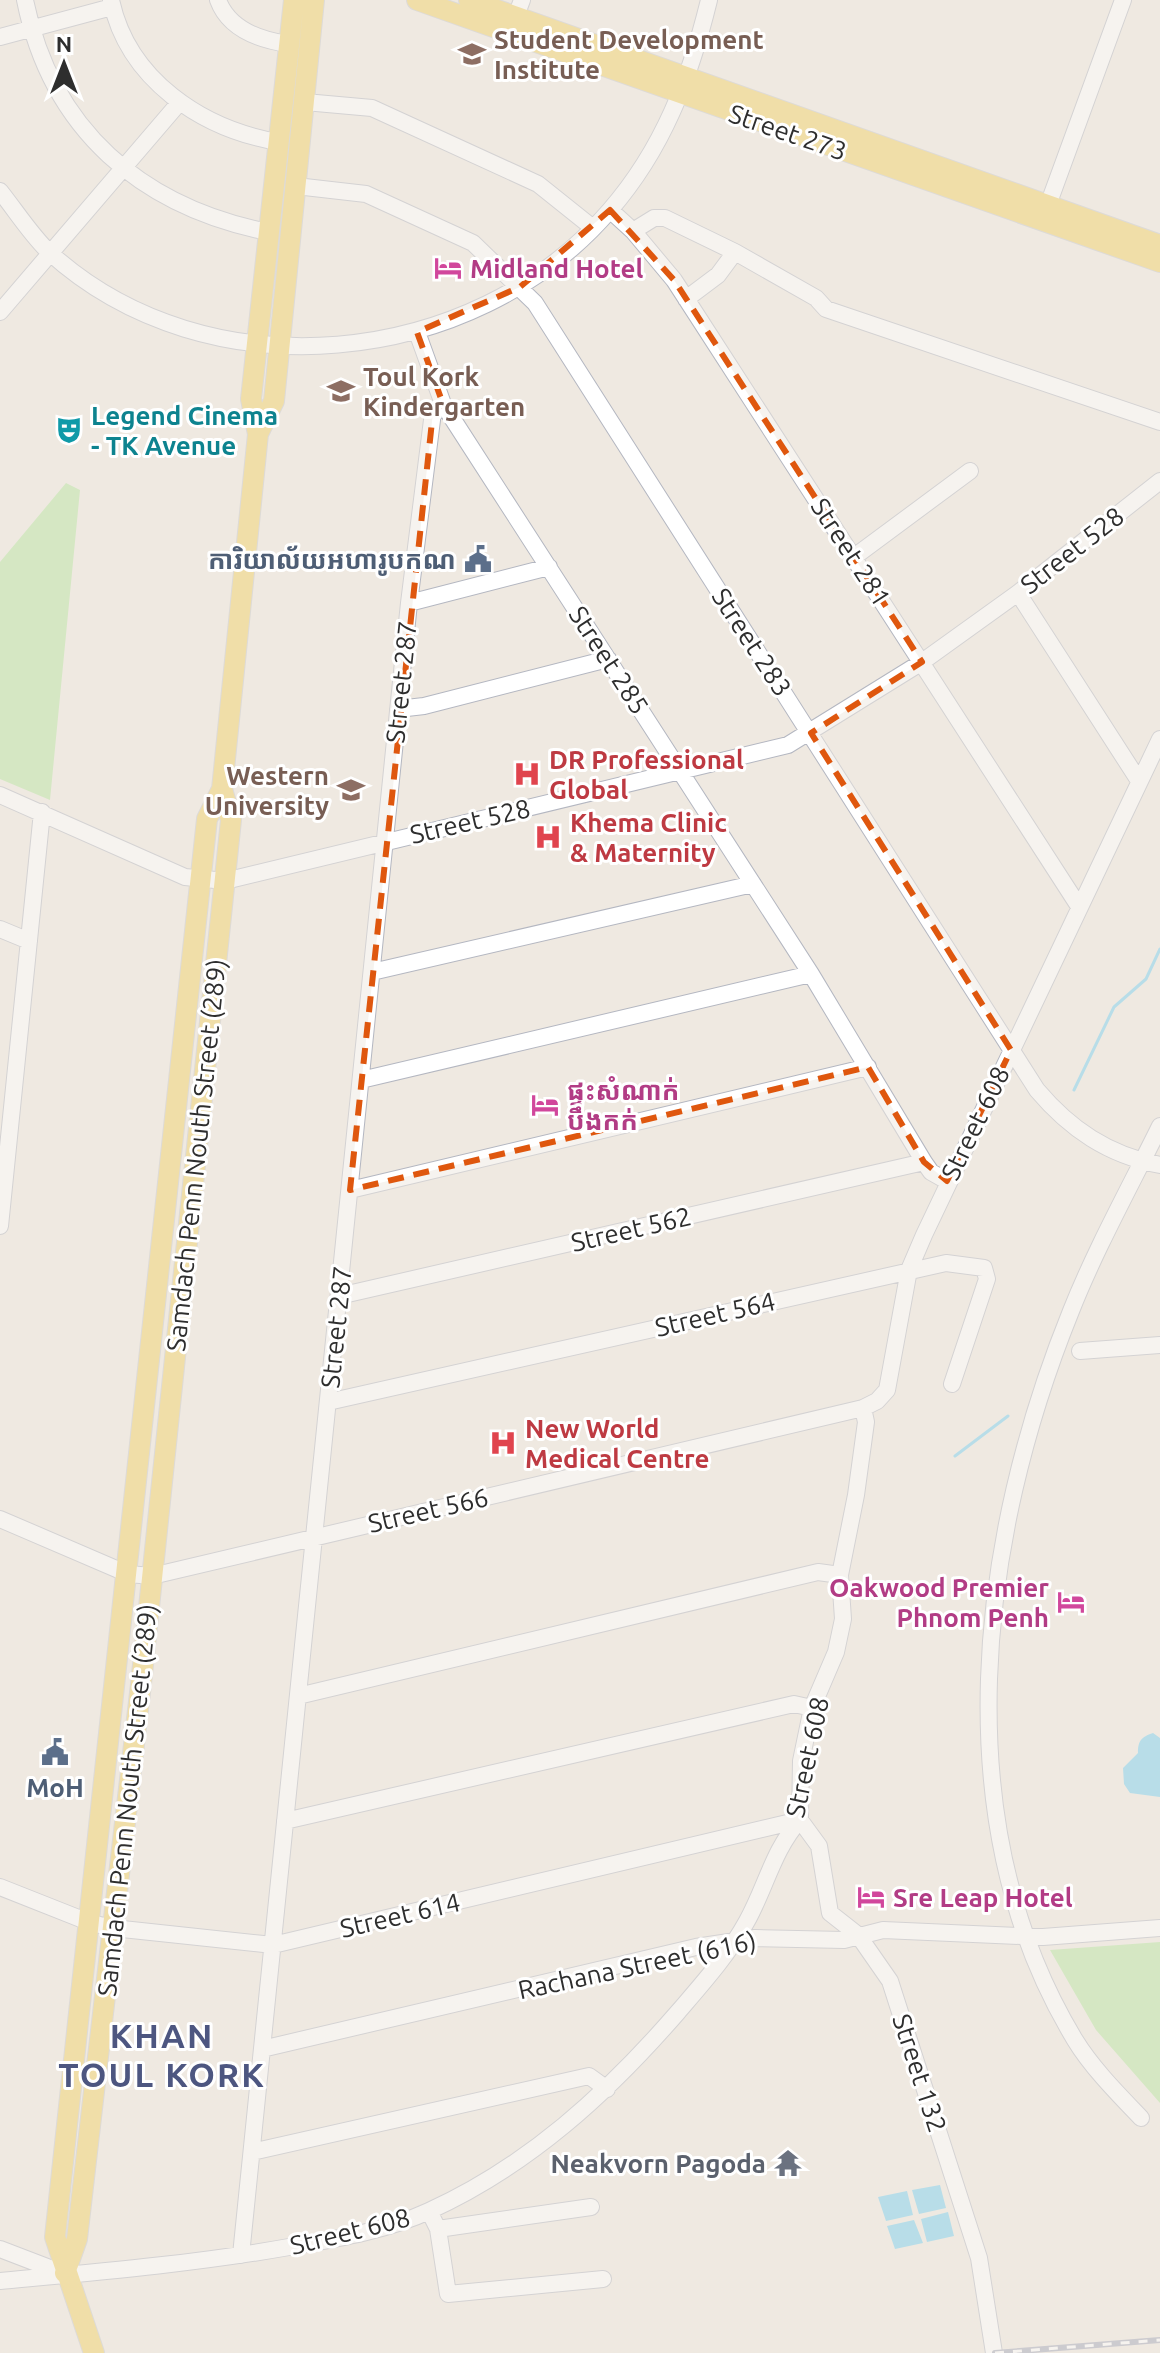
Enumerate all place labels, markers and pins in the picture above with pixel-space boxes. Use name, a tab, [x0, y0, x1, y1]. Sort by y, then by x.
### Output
place label: Student Development Institute	[494, 25, 764, 84]
school or university icon: Student Development Institute	[457, 39, 487, 69]
hotel icon: Midland Hotel	[433, 253, 463, 283]
place label: Midland Hotel	[470, 254, 643, 283]
place label: Toul Kork Kindergarten	[363, 362, 525, 421]
school or university icon: Toul Kork Kindergarten	[326, 376, 356, 406]
place label: Legend Cinema - TK Avenue	[91, 401, 278, 460]
theatre icon: Legend Cinema - TK Avenue	[54, 415, 84, 445]
public building icon: ការិយាល័យអហារូបកណ	[463, 544, 493, 574]
place label: ការិយាល័យអហារូបកណ	[208, 545, 456, 576]
place label: DR Professional Global	[549, 745, 744, 804]
hospital icon: DR Professional Global	[512, 759, 542, 789]
place label: Western University	[205, 761, 329, 820]
school or university icon: Western University	[336, 775, 366, 805]
place label: Khema Clinic & Maternity	[570, 808, 727, 867]
hospital icon: Khema Clinic & Maternity	[533, 822, 563, 852]
place label: ផ្ទះសំណាក់ បឹងកក់	[567, 1075, 680, 1135]
hotel icon: ផ្ទះសំណាក់ បឹងកក់	[530, 1090, 560, 1120]
place label: New World Medical Centre	[525, 1414, 710, 1473]
hospital icon: New World Medical Centre	[488, 1428, 518, 1458]
place label: Oakwood Premier Phnom Penh	[829, 1573, 1049, 1632]
hotel icon: Oakwood Premier Phnom Penh	[1056, 1587, 1086, 1617]
public building icon: MoH	[40, 1737, 70, 1767]
place label: MoH	[26, 1773, 84, 1802]
hotel icon: Sre Leap Hotel	[856, 1882, 886, 1912]
place label: Sre Leap Hotel	[893, 1883, 1073, 1912]
temple icon: Neakvorn Pagoda	[773, 2148, 803, 2178]
place label: Neakvorn Pagoda	[550, 2149, 766, 2178]

